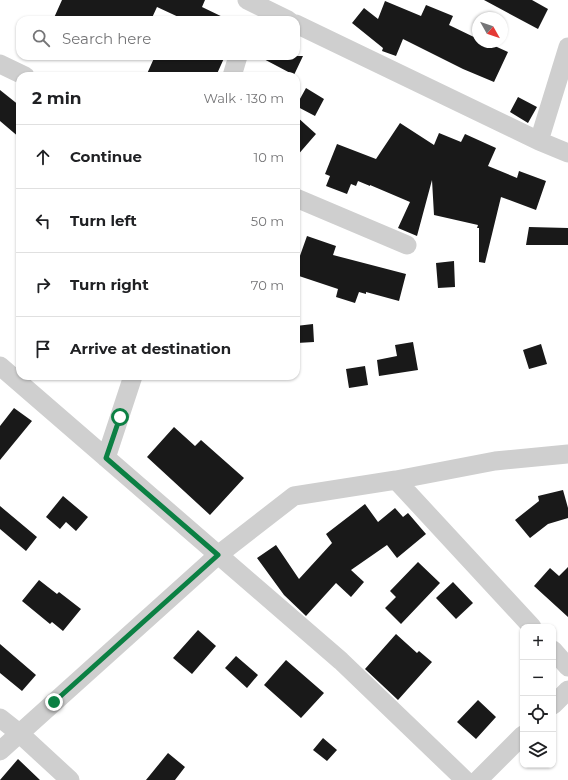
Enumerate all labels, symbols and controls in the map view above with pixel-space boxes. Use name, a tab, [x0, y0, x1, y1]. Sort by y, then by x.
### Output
north arrow	[472, 12, 508, 48]
search box	[16, 16, 300, 60]
icon: search	[30, 27, 52, 49]
text: Search here	[62, 29, 151, 48]
text: 2 min	[32, 88, 82, 108]
text: Walk · 130 m	[203, 90, 284, 106]
icon: ahead	[32, 146, 54, 168]
text: Continue	[70, 147, 142, 166]
text: 10 m	[254, 149, 284, 165]
icon: left	[32, 210, 54, 232]
text: Turn left	[70, 211, 137, 230]
text: 50 m	[251, 213, 284, 229]
icon: right	[32, 274, 54, 296]
text: Turn right	[70, 275, 149, 294]
text: 70 m	[251, 277, 284, 293]
icon: arrive	[32, 338, 54, 360]
text: Arrive at destination	[70, 339, 231, 358]
route start	[111, 408, 129, 426]
map controls	[520, 624, 556, 768]
button: +	[520, 624, 556, 660]
button: −	[520, 660, 556, 696]
route end	[45, 693, 63, 711]
button: locate	[520, 696, 556, 732]
button: layers	[520, 732, 556, 768]

